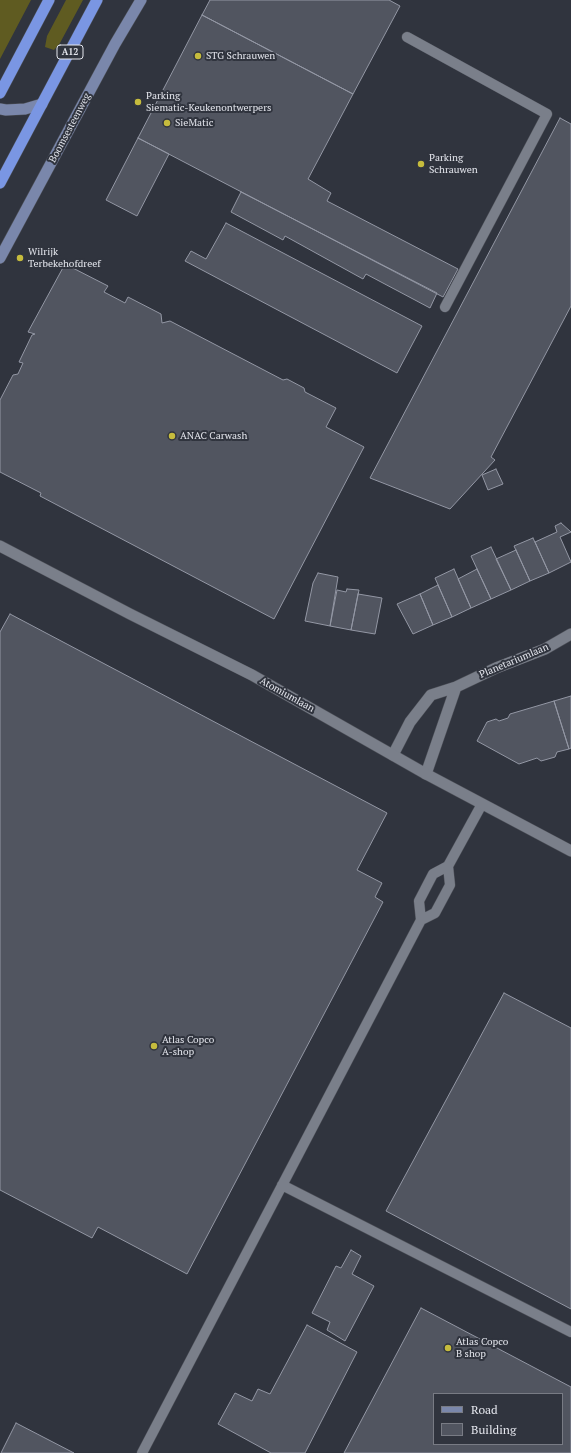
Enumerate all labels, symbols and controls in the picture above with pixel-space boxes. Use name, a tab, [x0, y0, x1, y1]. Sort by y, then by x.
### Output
road number: A12	[57, 45, 83, 59]
place label: STG Schrauwen	[206, 50, 275, 62]
marker: STG Schrauwen	[193, 51, 203, 61]
place label: Parking Siematic-Keukenontwerpers	[146, 90, 271, 114]
street label: Boomsesteenweg	[47, 91, 93, 165]
marker: Parking Siematic-Keukenontwerpers	[133, 97, 143, 107]
place label: SieMatic	[175, 117, 213, 129]
marker: SieMatic	[162, 118, 172, 128]
place label: Parking Schrauwen	[429, 152, 478, 176]
marker: Parking Schrauwen	[416, 159, 426, 169]
place label: Wilrijk Terbekehofdreef	[28, 246, 101, 270]
marker: Wilrijk Terbekehofdreef	[15, 253, 25, 263]
place label: ANAC Carwash	[180, 430, 247, 442]
marker: ANAC Carwash	[167, 431, 177, 441]
street label: Planetariumlaan	[478, 641, 550, 681]
street label: Atomiumlaan	[258, 675, 316, 715]
place label: Atlas Copco A-shop	[162, 1034, 214, 1058]
marker: Atlas Copco A-shop	[149, 1041, 159, 1051]
place label: Atlas Copco B shop	[456, 1336, 508, 1360]
marker: Atlas Copco B shop	[443, 1343, 453, 1353]
legend	[433, 1393, 563, 1445]
text: Road	[471, 1402, 498, 1417]
text: Building	[471, 1422, 516, 1437]

